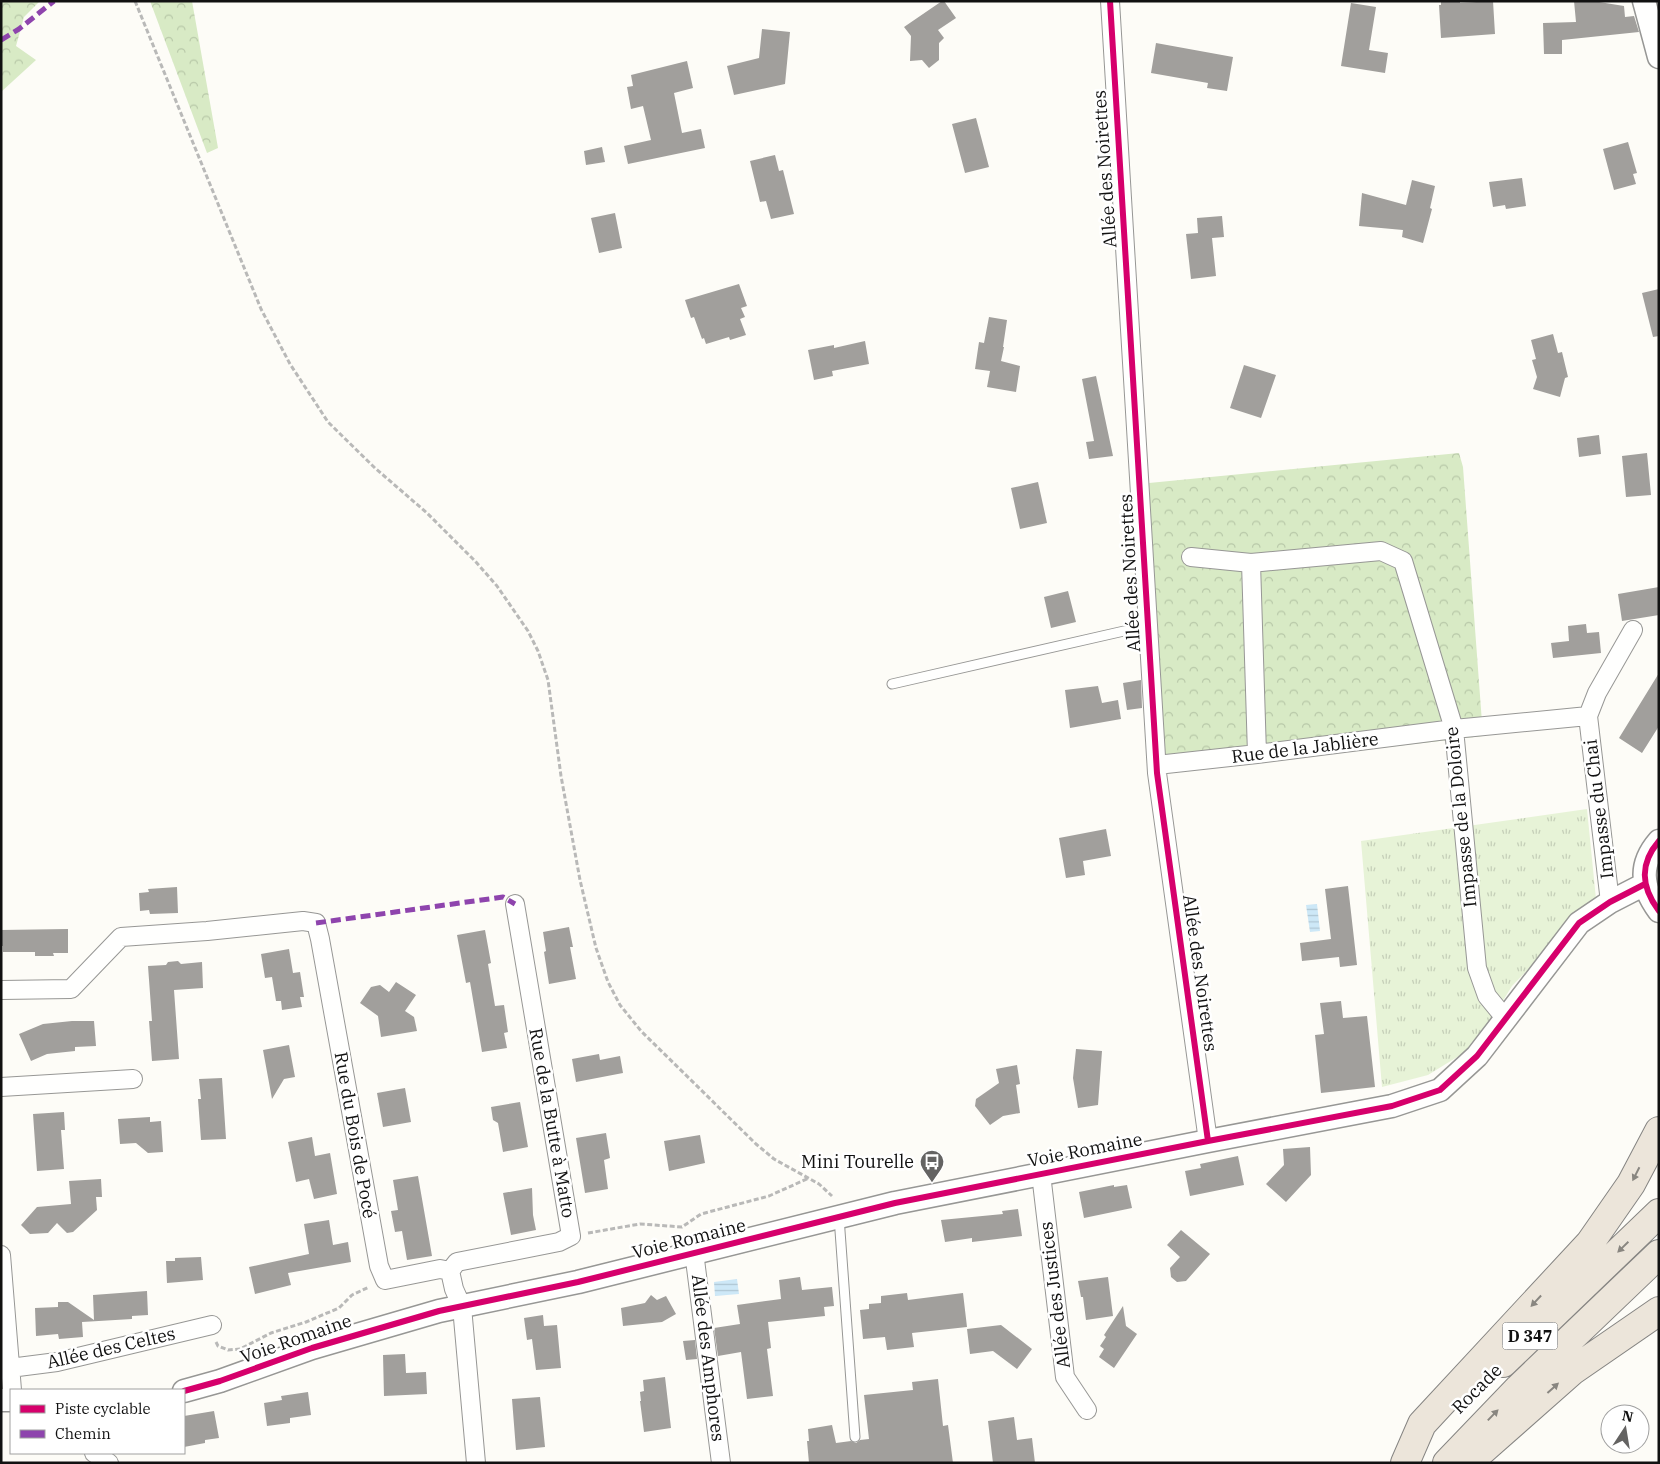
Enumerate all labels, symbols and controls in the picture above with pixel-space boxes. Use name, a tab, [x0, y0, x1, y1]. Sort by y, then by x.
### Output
street label: Allée des Noirettes	[1088, 89, 1121, 249]
street label: Allée des Noirettes	[1114, 493, 1145, 653]
street label: Impasse de la Doloire	[1440, 726, 1481, 909]
street label: Rue de la Jablière	[1230, 727, 1380, 768]
street label: Impasse du Chai	[1578, 738, 1618, 880]
street label: Allée des Noirettes	[1178, 893, 1223, 1053]
street label: Rue de la Butte à Matto	[524, 1026, 581, 1220]
street label: Rue du Bois de Pocé	[330, 1050, 381, 1220]
street label: Voie Romaine	[1026, 1127, 1144, 1172]
bus stop icon: Mini Tourelle	[919, 1149, 945, 1183]
place label: Mini Tourelle	[801, 1150, 914, 1173]
one-way arrow	[1632, 1167, 1640, 1181]
street label: Voie Romaine	[630, 1213, 748, 1264]
street label: Allée des Justices	[1034, 1220, 1075, 1370]
one-way arrow	[1618, 1240, 1630, 1252]
street label: Allée des Amphores	[687, 1273, 730, 1443]
one-way arrow	[1530, 1295, 1542, 1307]
street label: Voie Romaine	[237, 1309, 355, 1368]
street label: Allée des Celtes	[44, 1322, 177, 1373]
road number: D 347	[1502, 1322, 1558, 1350]
street label: Rocade	[1447, 1359, 1507, 1419]
one-way arrow	[1546, 1382, 1558, 1394]
legend	[10, 1389, 185, 1454]
text: Piste cyclable	[55, 1399, 151, 1418]
north arrow	[1600, 1404, 1650, 1454]
text: N	[1620, 1406, 1635, 1426]
one-way arrow	[1487, 1410, 1499, 1422]
text: Chemin	[55, 1424, 111, 1443]

